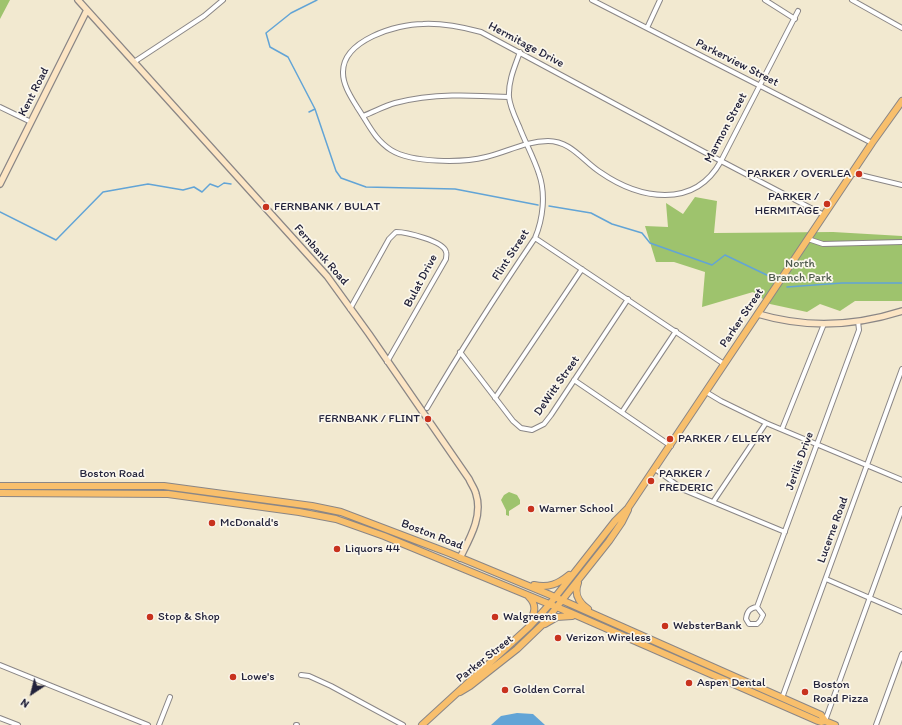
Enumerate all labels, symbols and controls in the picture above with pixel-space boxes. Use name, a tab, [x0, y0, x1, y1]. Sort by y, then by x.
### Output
street label: Hermitage Drive	[486, 19, 566, 71]
street label: Parkerview Street	[693, 36, 781, 90]
street label: Kent Road	[16, 65, 52, 119]
street label: Marmon Street	[701, 90, 751, 166]
place label: PARKER / OVERLEA	[747, 167, 851, 181]
marker: PARKER / OVERLEA	[854, 169, 864, 179]
place label: PARKER / HERMITAGE	[755, 190, 819, 218]
marker: PARKER / HERMITAGE	[822, 199, 832, 209]
place label: FERNBANK / BULAT	[274, 200, 380, 214]
marker: FERNBANK / BULAT	[261, 202, 271, 212]
street label: Fernbank Road	[291, 221, 351, 289]
street label: Flint Street	[489, 227, 533, 283]
street label: Bulat Drive	[401, 252, 441, 310]
park label: North Branch Park	[768, 257, 832, 285]
street label: Parker Street	[717, 286, 767, 350]
street label: DeWitt Street	[531, 353, 583, 419]
place label: FERNBANK / FLINT	[319, 412, 420, 426]
marker: FERNBANK / FLINT	[423, 414, 433, 424]
street label: Jerilis Drive	[783, 430, 817, 492]
place label: PARKER / ELLERY	[678, 432, 771, 446]
marker: PARKER / ELLERY	[665, 434, 675, 444]
street label: Boston Road	[79, 467, 145, 481]
place label: PARKER / FREDERIC	[659, 467, 713, 495]
marker: PARKER / FREDERIC	[646, 476, 656, 486]
street label: Lucerne Road	[814, 495, 852, 565]
place label: Warner School	[539, 502, 614, 516]
marker: Warner School	[526, 504, 536, 514]
place label: McDonald's	[220, 516, 279, 530]
street label: Boston Road	[399, 517, 465, 553]
marker: McDonald's	[207, 518, 217, 528]
place label: Liquors 44	[345, 542, 400, 556]
marker: Liquors 44	[332, 544, 342, 554]
place label: Stop & Shop	[158, 610, 220, 624]
place label: Walgreens	[503, 610, 557, 624]
marker: Stop & Shop	[145, 612, 155, 622]
marker: Walgreens	[490, 612, 500, 622]
place label: WebsterBank	[673, 619, 742, 633]
marker: WebsterBank	[660, 621, 670, 631]
place label: Verizon Wireless	[566, 631, 651, 645]
street label: Parker Street	[454, 632, 516, 686]
marker: Verizon Wireless	[553, 633, 563, 643]
place label: Lowe's	[241, 670, 275, 684]
marker: Lowe's	[228, 672, 238, 682]
north arrow	[12, 673, 52, 713]
place label: Aspen Dental	[697, 676, 765, 690]
marker: Aspen Dental	[684, 678, 694, 688]
place label: Boston Road Pizza	[813, 678, 868, 706]
place label: Golden Corral	[513, 683, 585, 697]
marker: Golden Corral	[500, 685, 510, 695]
marker: Boston Road Pizza	[800, 687, 810, 697]
text: N	[18, 696, 32, 711]

